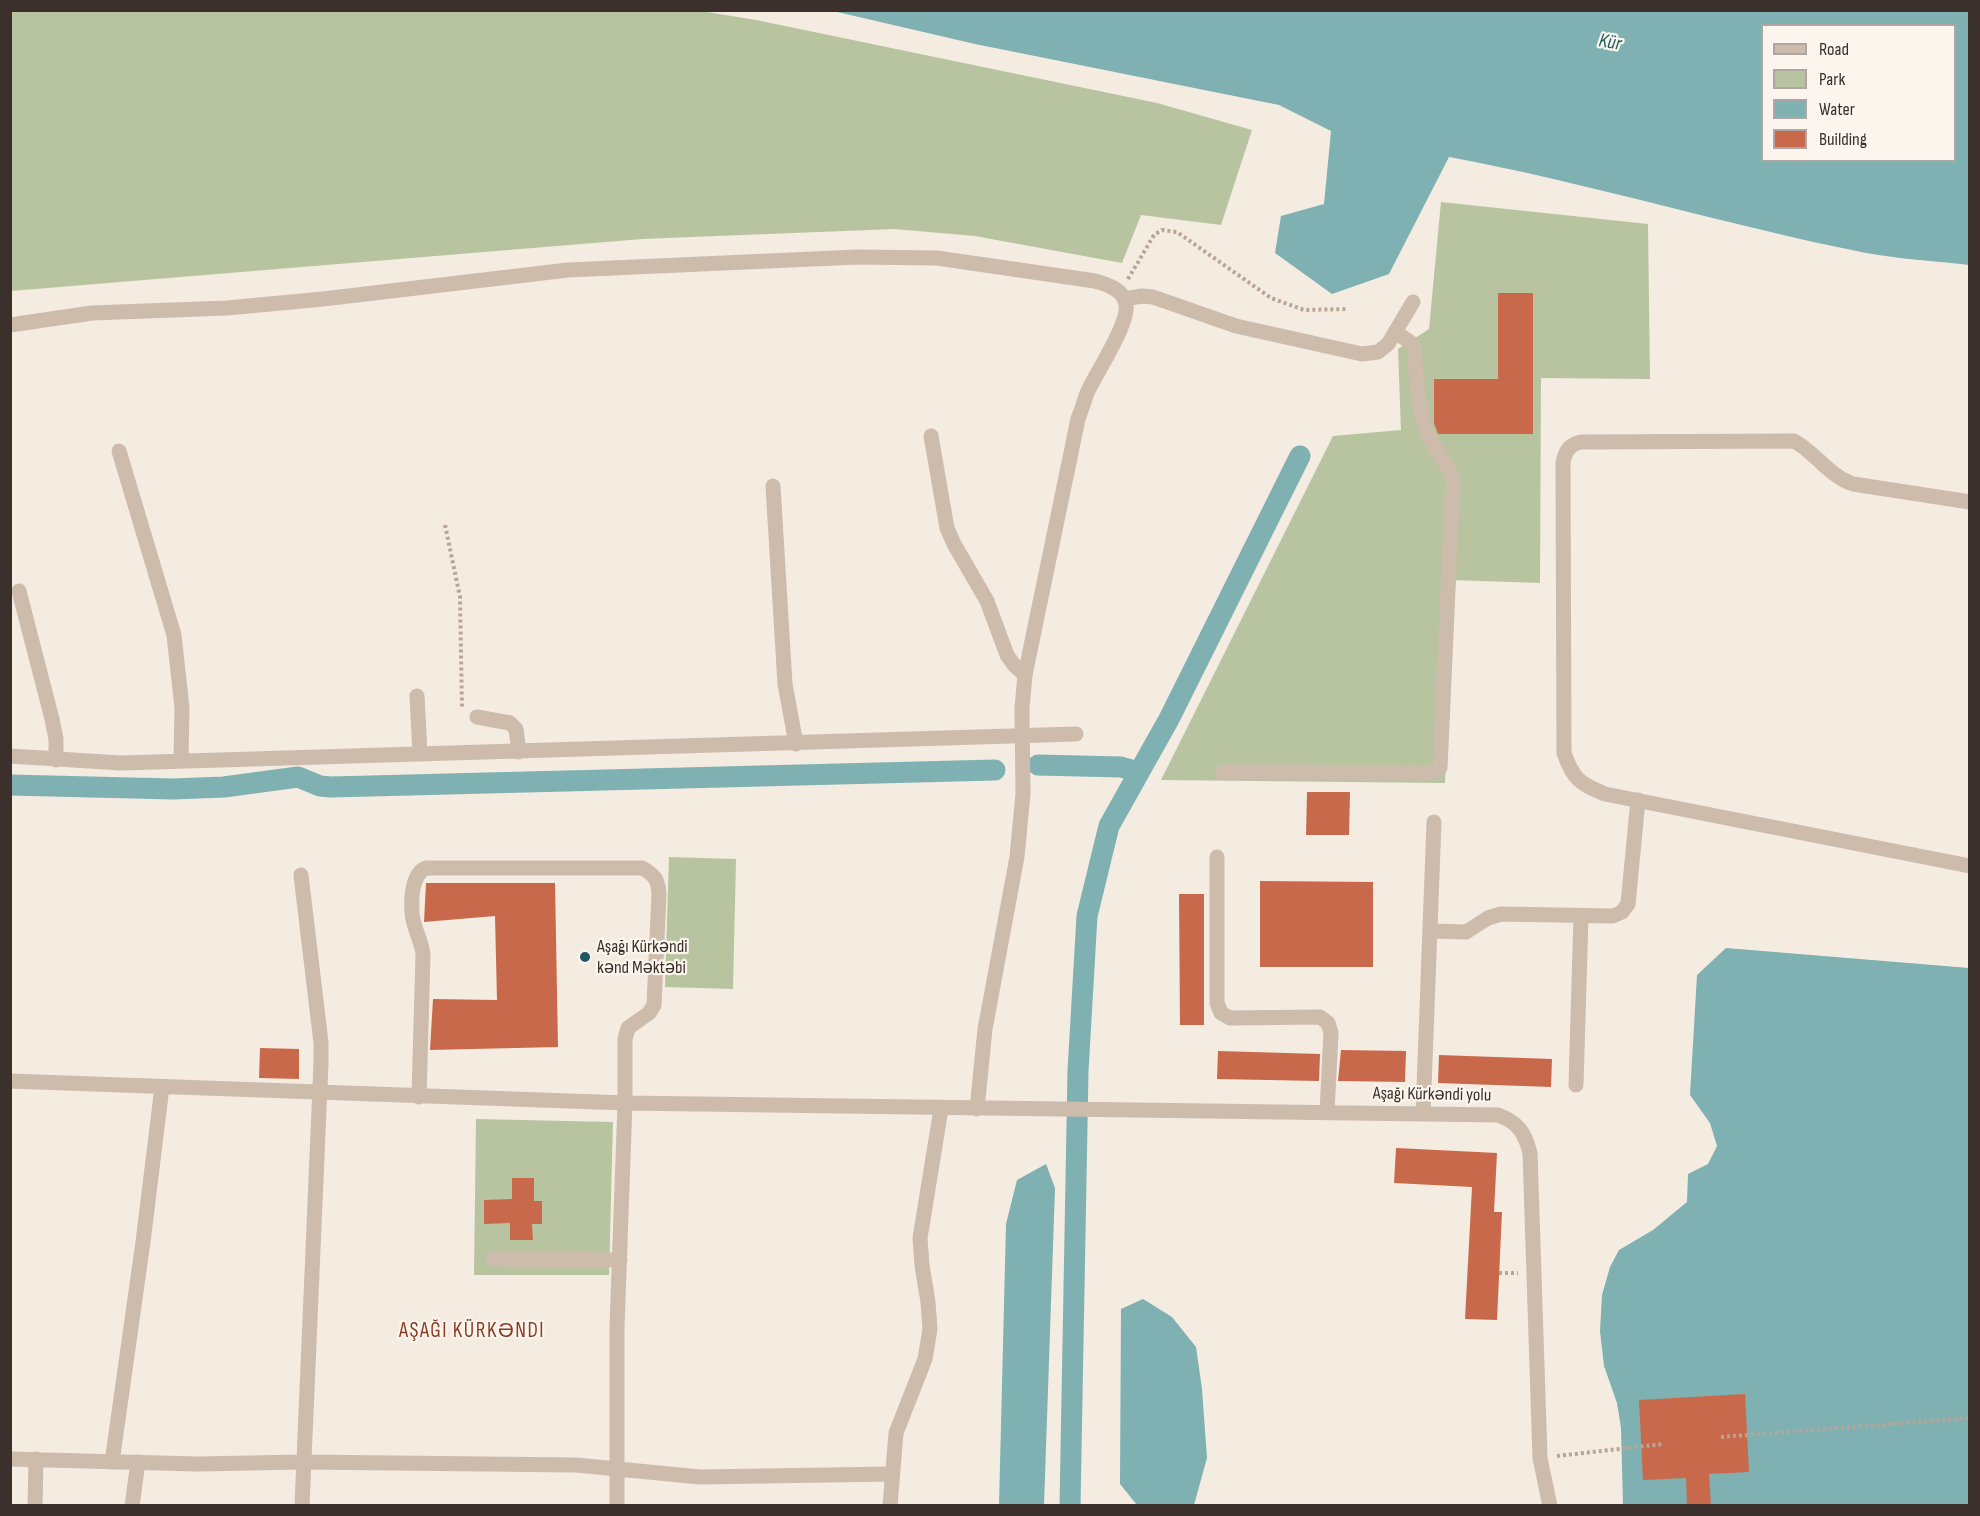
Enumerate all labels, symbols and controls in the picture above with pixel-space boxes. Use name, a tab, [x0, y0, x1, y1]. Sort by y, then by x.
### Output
legend	[1761, 24, 1956, 162]
water label: Kür	[1597, 29, 1623, 57]
text: Road	[1819, 39, 1849, 60]
text: Park	[1819, 69, 1845, 90]
text: Water	[1819, 99, 1855, 120]
text: Building	[1819, 129, 1867, 150]
place label: Aşağı Kürkəndi kənd Məktəbi	[597, 936, 688, 978]
marker: Aşağı Kürkəndi kənd Məktəbi	[578, 950, 592, 964]
street label: Aşağı Kürkəndi yolu	[1373, 1083, 1491, 1107]
district label: AŞAĞI KÜRKƏNDI	[399, 1319, 545, 1345]

